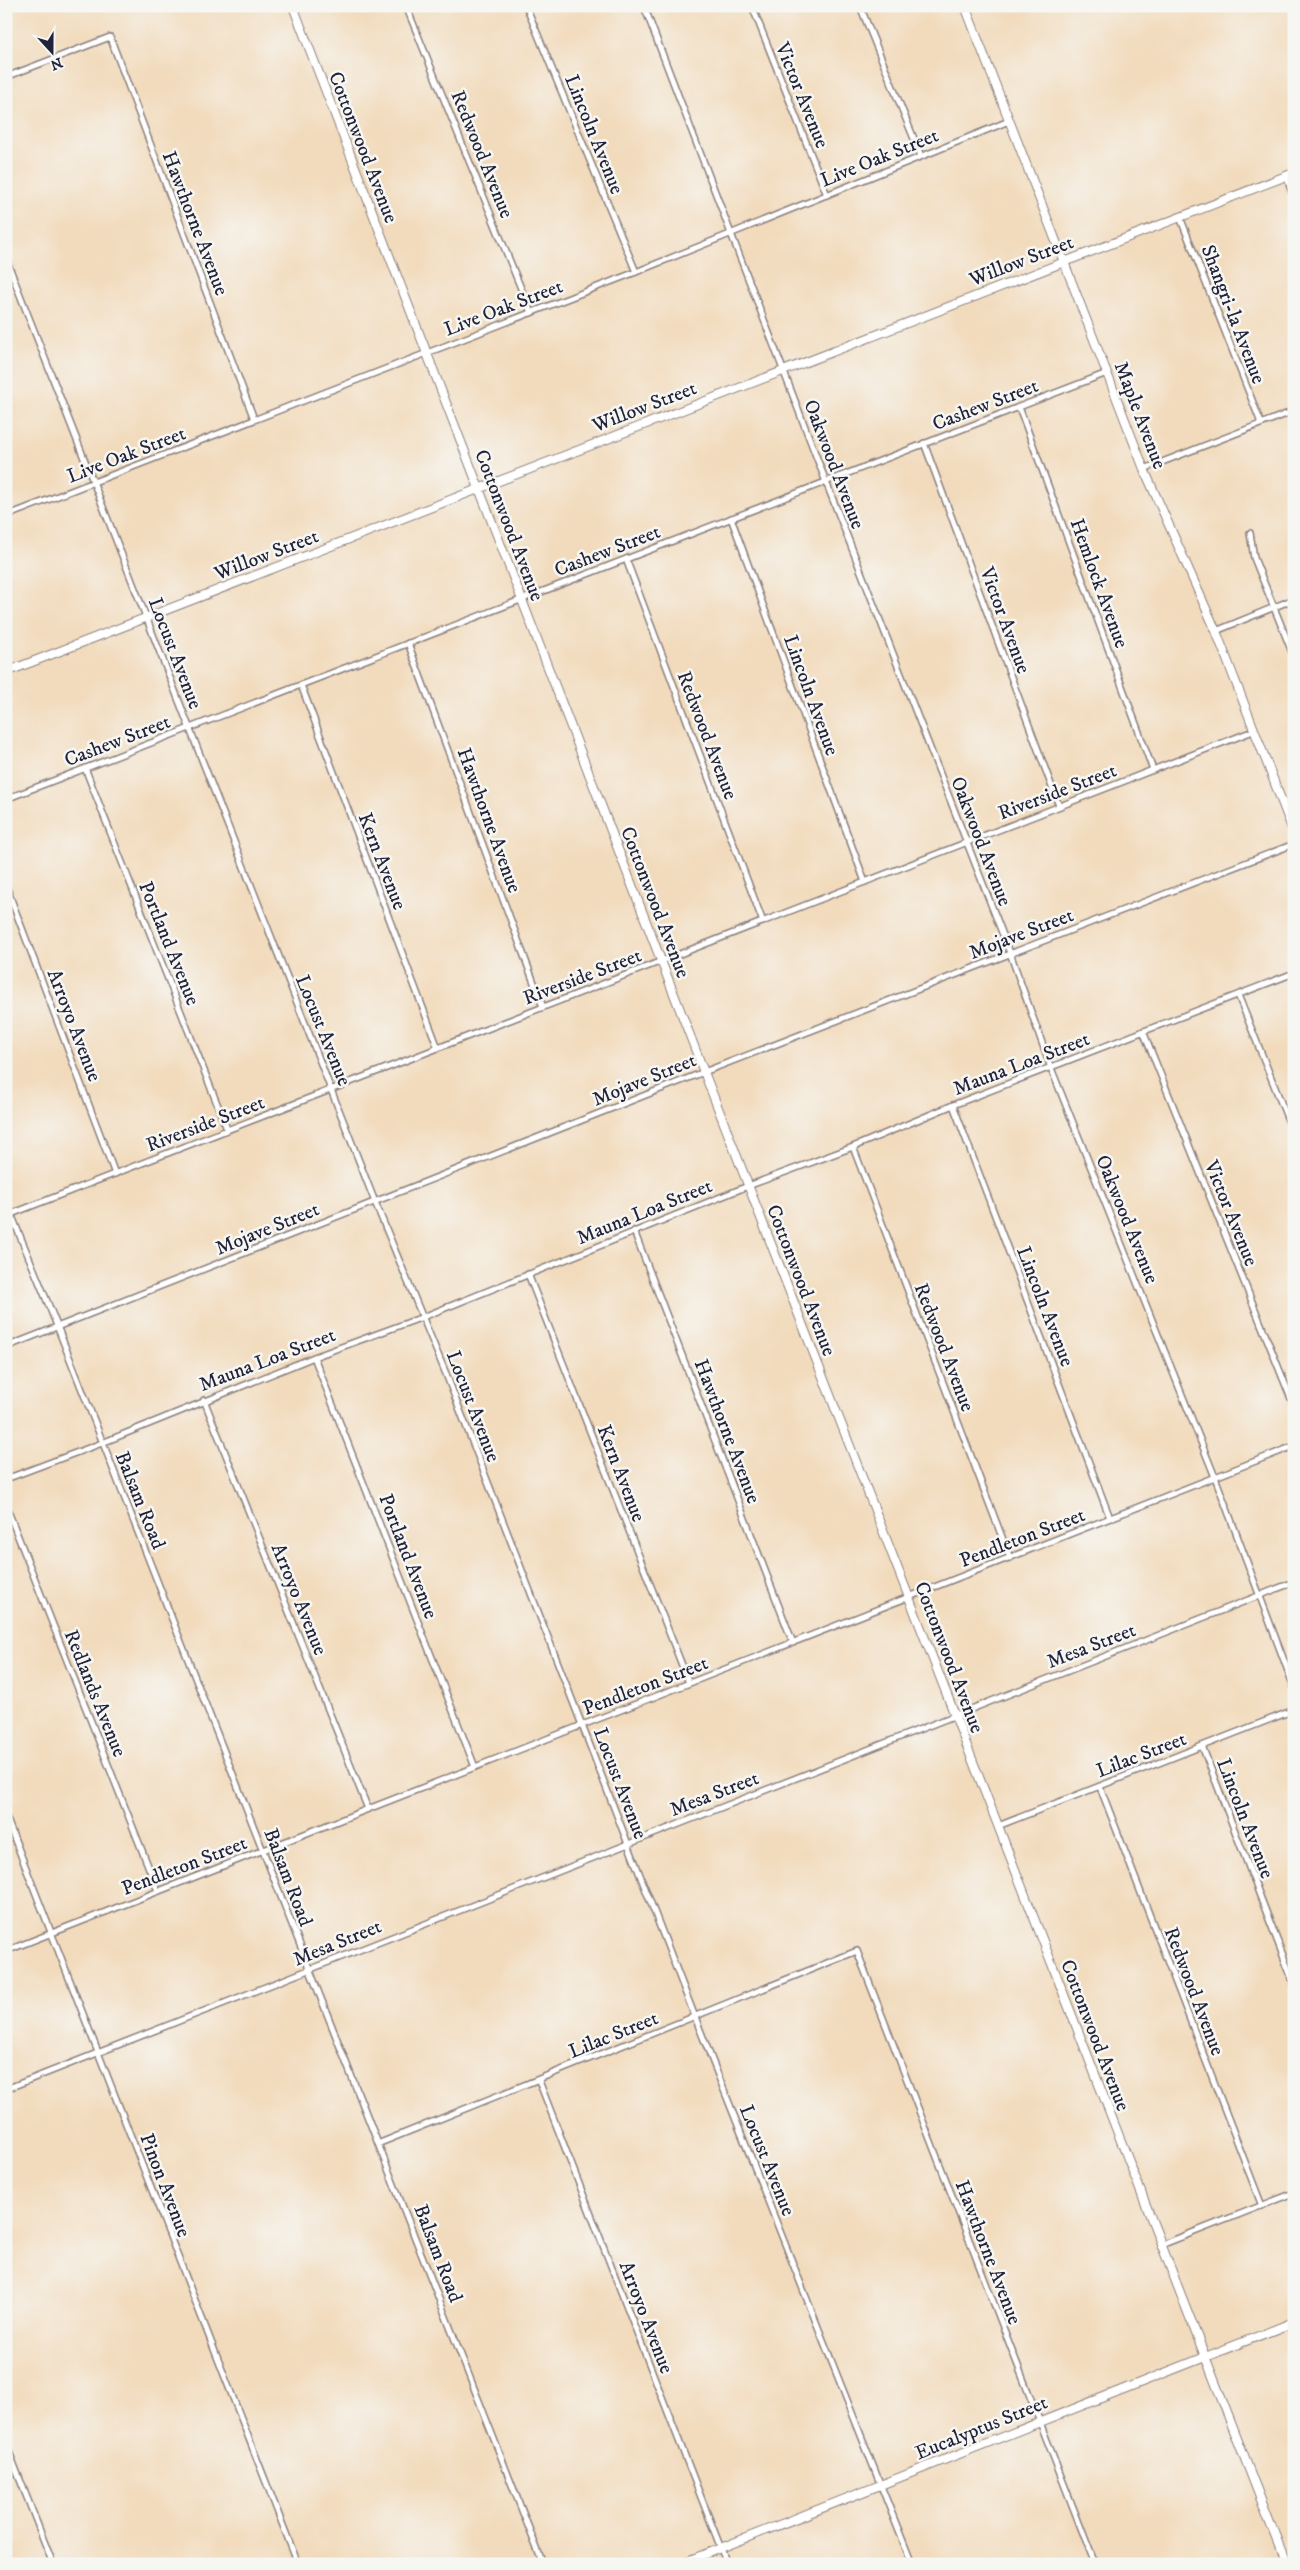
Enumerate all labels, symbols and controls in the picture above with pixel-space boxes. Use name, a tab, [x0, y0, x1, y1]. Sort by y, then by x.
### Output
north arrow	[28, 28, 78, 78]
street label: Victor Avenue	[769, 38, 834, 152]
text: N	[47, 53, 65, 74]
street label: Cottonwood Avenue	[322, 68, 403, 227]
street label: Lincoln Avenue	[558, 71, 629, 198]
street label: Redwood Avenue	[445, 87, 519, 222]
street label: Live Oak Street	[817, 123, 942, 193]
street label: Hawthorne Avenue	[156, 148, 234, 299]
street label: Willow Street	[965, 230, 1077, 293]
street label: Shangri-la Avenue	[1195, 242, 1271, 388]
street label: Live Oak Street	[441, 274, 566, 342]
street label: Maple Avenue	[1108, 358, 1171, 473]
street label: Cashew Street	[929, 374, 1042, 437]
street label: Willow Street	[588, 376, 700, 439]
street label: Oakwood Avenue	[797, 396, 870, 533]
street label: Live Oak Street	[64, 421, 189, 489]
street label: Cottonwood Avenue	[468, 446, 549, 605]
street label: Hemlock Avenue	[1064, 515, 1134, 652]
street label: Cashew Street	[551, 520, 664, 583]
street label: Willow Street	[210, 524, 322, 587]
street label: Victor Avenue	[973, 563, 1035, 677]
street label: Locust Avenue	[142, 594, 207, 713]
street label: Lincoln Avenue	[777, 632, 844, 759]
street label: Redwood Avenue	[671, 668, 743, 803]
street label: Cashew Street	[61, 710, 174, 773]
street label: Hawthorne Avenue	[451, 745, 526, 896]
street label: Riverside Street	[995, 758, 1120, 826]
street label: Oakwood Avenue	[944, 773, 1017, 910]
street label: Kern Avenue	[352, 809, 412, 914]
street label: Cottonwood Avenue	[614, 823, 695, 982]
street label: Portland Avenue	[132, 878, 205, 1009]
street label: Mojave Street	[966, 903, 1077, 966]
street label: Riverside Street	[520, 943, 645, 1011]
street label: Arroyo Avenue	[41, 966, 106, 1085]
street label: Locust Avenue	[289, 971, 356, 1090]
street label: Mauna Loa Street	[950, 1027, 1093, 1102]
street label: Mojave Street	[589, 1048, 700, 1113]
street label: Riverside Street	[143, 1090, 268, 1158]
street label: Oakwood Avenue	[1089, 1151, 1164, 1288]
street label: Victor Avenue	[1198, 1156, 1263, 1270]
street label: Mauna Loa Street	[573, 1174, 716, 1251]
street label: Mojave Street	[212, 1197, 323, 1262]
street label: Cottonwood Avenue	[760, 1201, 841, 1360]
street label: Lincoln Avenue	[1010, 1243, 1079, 1370]
street label: Redwood Avenue	[908, 1280, 980, 1415]
street label: Mauna Loa Street	[196, 1323, 339, 1398]
street label: Locust Avenue	[440, 1347, 505, 1466]
street label: Hawthorne Avenue	[688, 1356, 766, 1507]
street label: Kern Avenue	[591, 1421, 651, 1526]
street label: Balsam Road	[109, 1448, 171, 1553]
street label: Portland Avenue	[372, 1491, 443, 1622]
street label: Pendleton Street	[956, 1503, 1089, 1574]
street label: Arroyo Avenue	[265, 1540, 332, 1659]
street label: Cottonwood Avenue	[908, 1578, 989, 1737]
street label: Mesa Street	[1044, 1618, 1139, 1675]
street label: Redlands Avenue	[58, 1626, 131, 1761]
street label: Pendleton Street	[579, 1651, 712, 1722]
street label: Locust Avenue	[587, 1724, 652, 1843]
street label: Lilac Street	[1093, 1727, 1190, 1784]
street label: Lincoln Avenue	[1210, 1755, 1279, 1882]
street label: Mesa Street	[667, 1766, 762, 1823]
street label: Balsam Road	[257, 1825, 318, 1930]
street label: Pendleton Street	[118, 1831, 251, 1902]
street label: Mesa Street	[290, 1914, 385, 1972]
street label: Redwood Avenue	[1158, 1924, 1230, 2059]
street label: Cottonwood Avenue	[1054, 1956, 1135, 2115]
street label: Lilac Street	[565, 2006, 662, 2065]
street label: Locust Avenue	[733, 2101, 800, 2220]
street label: Pinon Avenue	[133, 2130, 196, 2241]
street label: Hawthorne Avenue	[949, 2177, 1027, 2328]
street label: Balsam Road	[407, 2201, 468, 2306]
street label: Arroyo Avenue	[613, 2258, 678, 2377]
street label: Eucalyptus Street	[912, 2390, 1051, 2466]

